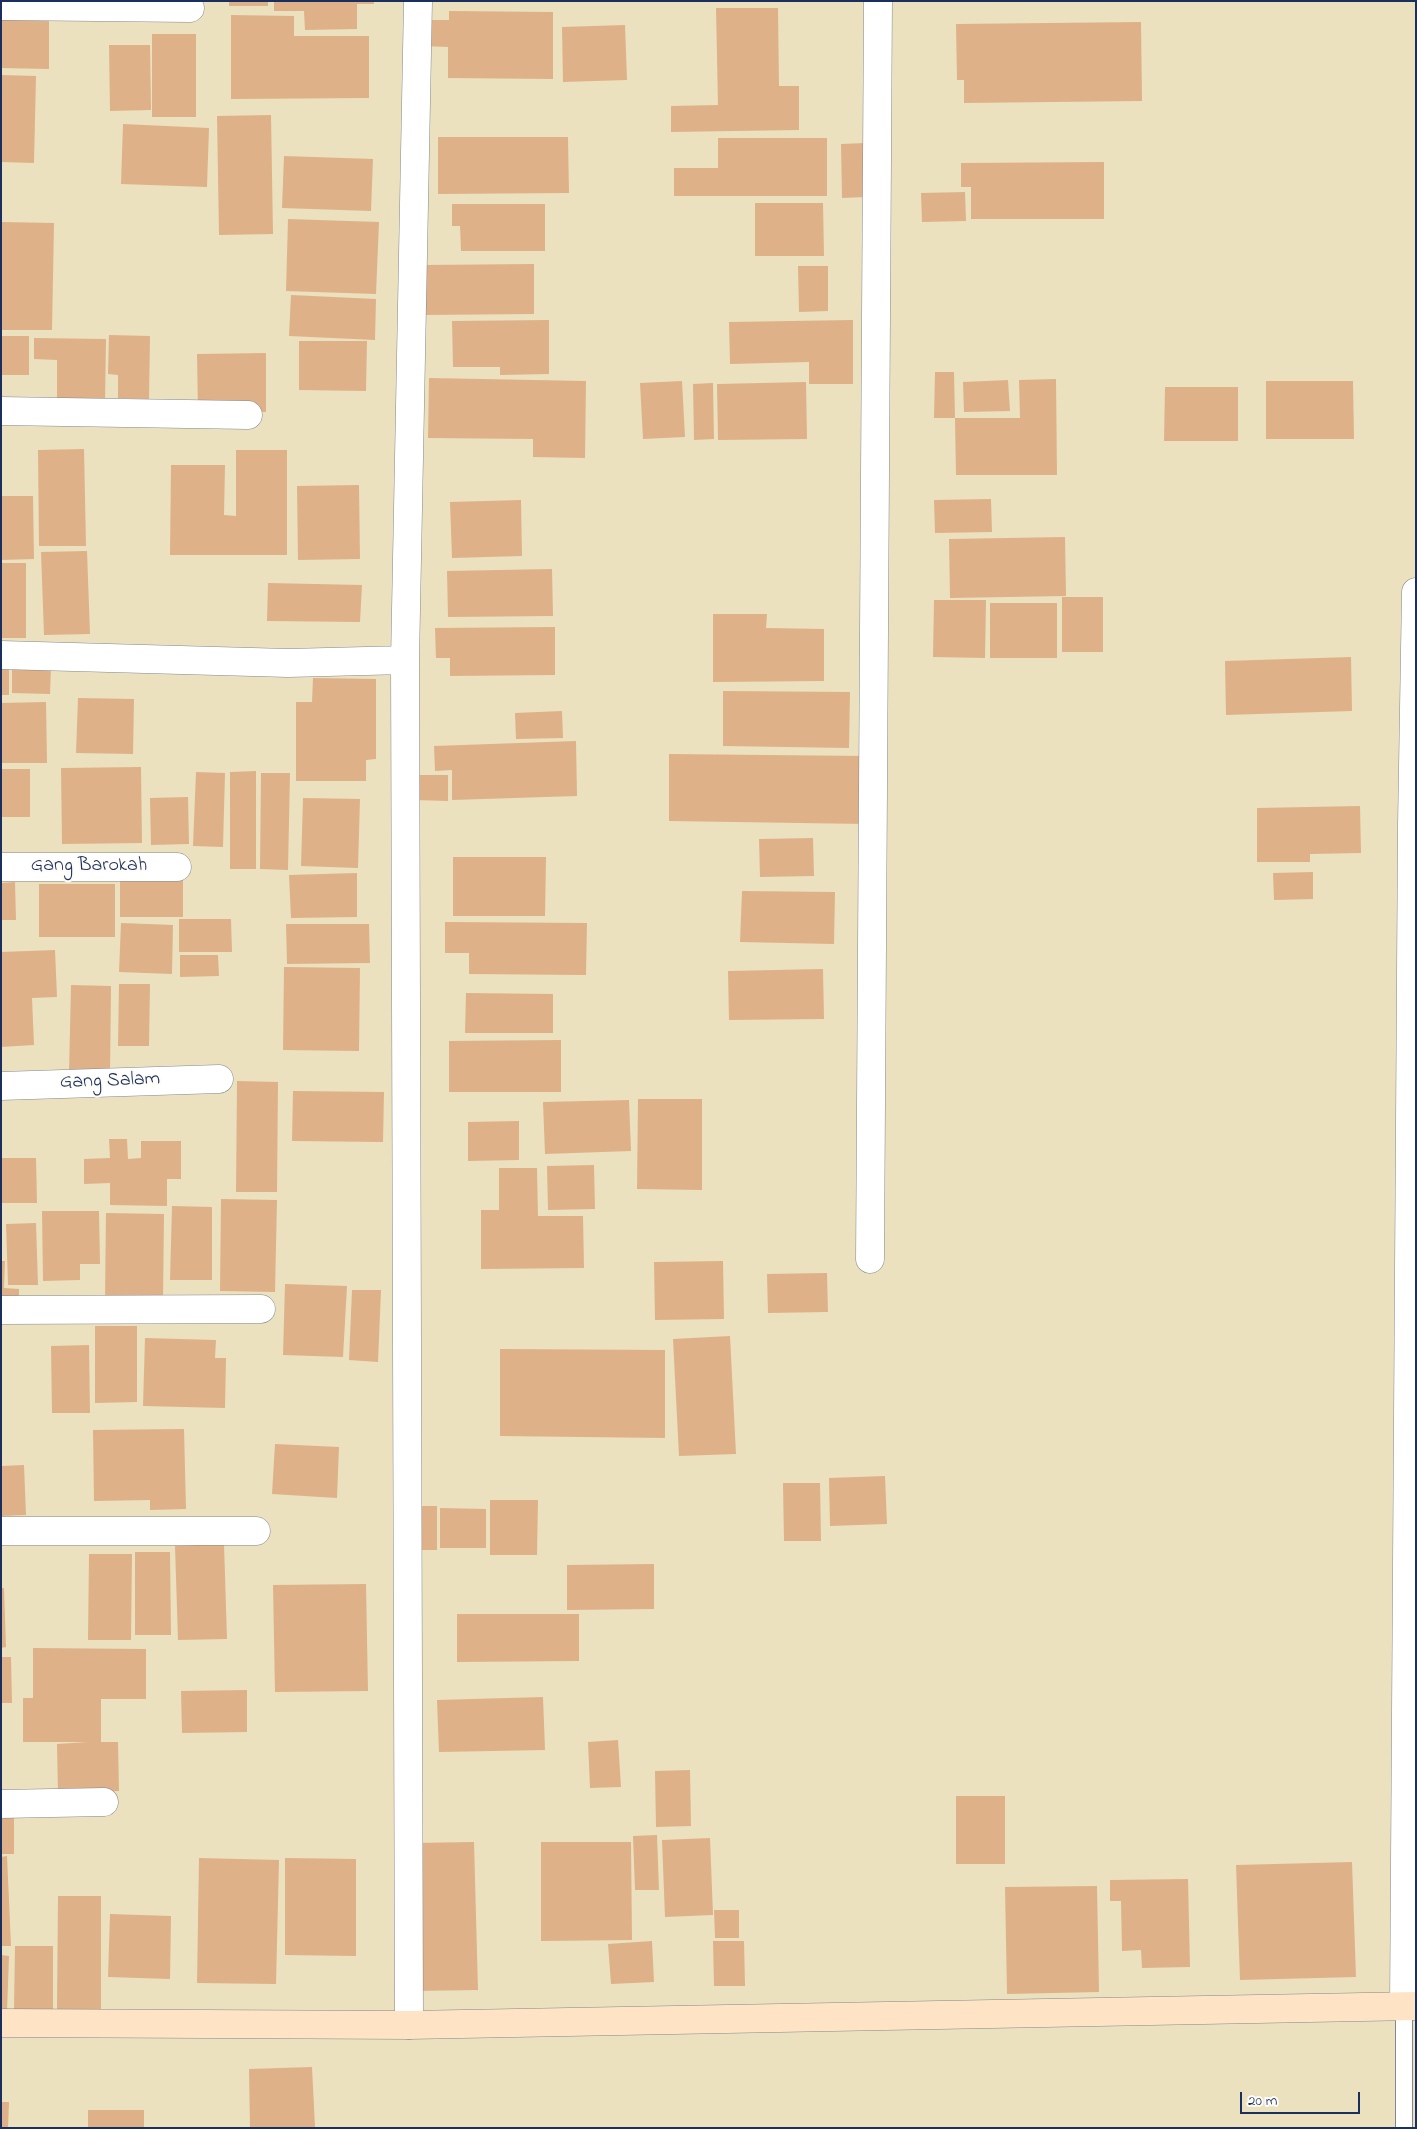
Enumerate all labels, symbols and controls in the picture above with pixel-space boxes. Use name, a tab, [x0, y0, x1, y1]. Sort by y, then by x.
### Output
street label: Gang Barokah	[31, 855, 147, 879]
street label: Gang Salam	[59, 1068, 161, 1096]
scale bar	[1242, 2082, 1362, 2114]
text: 20 m	[1248, 2090, 1277, 2112]

